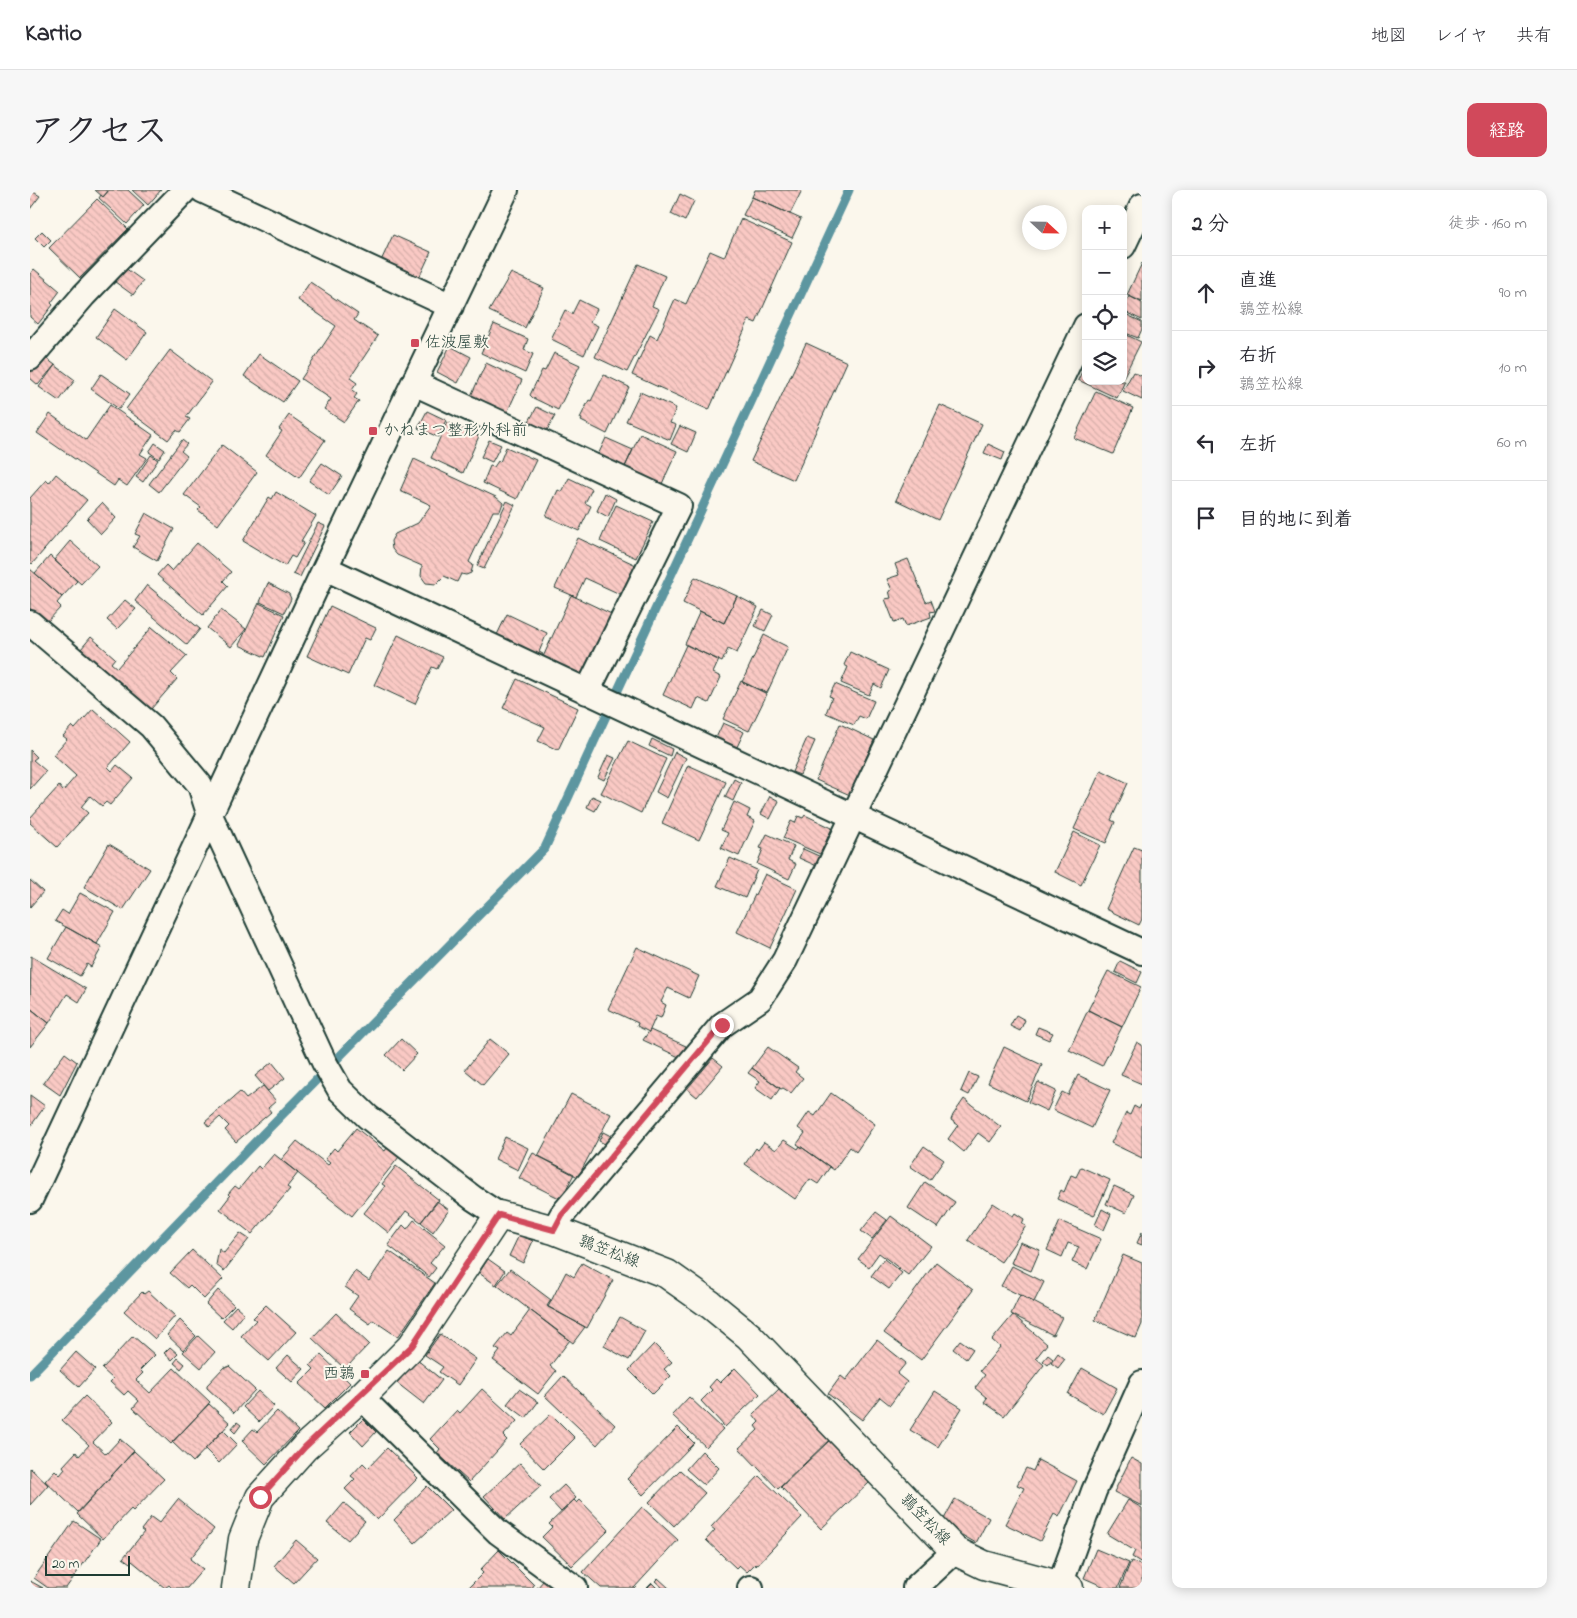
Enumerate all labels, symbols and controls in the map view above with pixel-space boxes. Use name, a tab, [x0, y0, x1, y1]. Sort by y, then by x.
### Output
text: Kartio	[25, 17, 82, 52]
text: 地図	[1371, 24, 1407, 50]
text: レイヤ	[1435, 24, 1488, 50]
text: 共有	[1516, 24, 1552, 50]
button: 経路	[1467, 103, 1547, 157]
text: アクセス	[30, 108, 168, 159]
north arrow	[1022, 205, 1067, 250]
map controls	[1082, 205, 1127, 385]
button: +	[1082, 205, 1127, 250]
text: 2 分	[1192, 210, 1229, 240]
text: 徒歩 · 160 m	[1448, 212, 1527, 236]
button: −	[1082, 250, 1127, 295]
text: 直進	[1239, 268, 1277, 295]
icon: ahead	[1192, 279, 1220, 307]
text: 90 m	[1499, 281, 1527, 305]
button: locate	[1082, 295, 1127, 340]
text: 鶉笠松線	[1239, 298, 1303, 322]
place label: 佐波屋敷	[425, 331, 489, 355]
marker: 佐波屋敷	[409, 337, 421, 349]
button: layers	[1082, 340, 1127, 385]
text: 右折	[1239, 343, 1277, 370]
icon: right	[1192, 354, 1220, 382]
text: 10 m	[1499, 356, 1527, 380]
text: 鶉笠松線	[1239, 373, 1303, 397]
place label: かねまつ整形外科前	[383, 419, 527, 443]
marker: かねまつ整形外科前	[367, 425, 379, 437]
icon: left	[1192, 429, 1220, 457]
text: 60 m	[1497, 431, 1527, 455]
text: 左折	[1239, 432, 1277, 459]
icon: arrive	[1192, 504, 1220, 532]
text: 目的地に到着	[1239, 507, 1353, 534]
route end	[711, 1014, 734, 1037]
street label: 鶉笠松線	[575, 1229, 643, 1275]
place label: 西鶉	[323, 1362, 355, 1386]
marker: 西鶉	[359, 1368, 371, 1380]
route start	[249, 1486, 272, 1509]
street label: 鶉笠松線	[894, 1489, 956, 1551]
scale bar	[45, 1553, 130, 1576]
text: 20 m	[52, 1554, 79, 1575]

